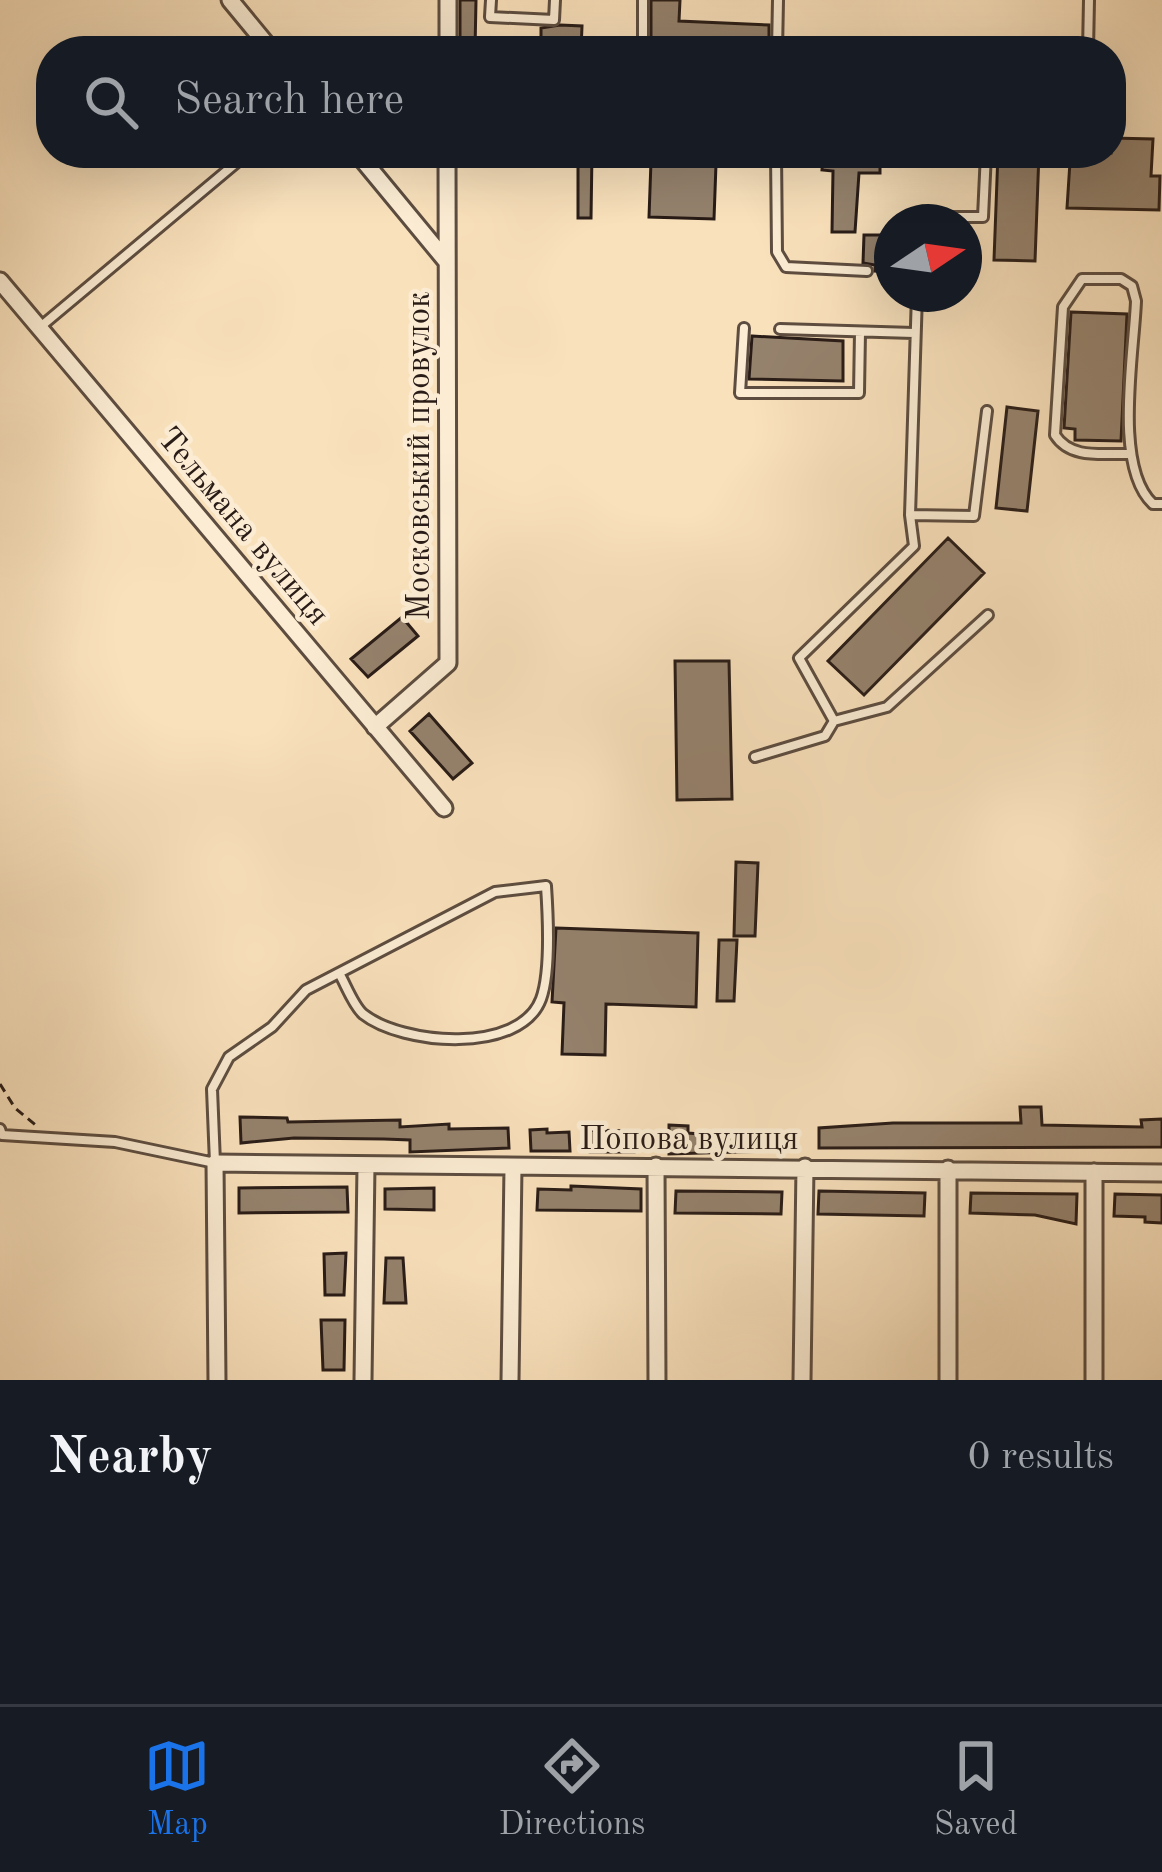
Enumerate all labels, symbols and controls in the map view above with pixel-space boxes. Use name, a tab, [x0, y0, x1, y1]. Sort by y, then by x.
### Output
search box	[36, 36, 1126, 168]
icon: search	[78, 69, 144, 135]
text: Search here	[174, 79, 404, 124]
north arrow	[874, 204, 982, 312]
street label: Московський провулок	[404, 291, 437, 621]
street label: Тельмана вулиця	[150, 422, 334, 632]
street label: Попова вулиця	[579, 1124, 799, 1157]
text: Nearby	[48, 1433, 213, 1484]
text: 0 results	[968, 1438, 1114, 1477]
tab: Map	[144, 1733, 210, 1846]
tab: Directions	[499, 1733, 645, 1846]
tab: Saved	[934, 1733, 1018, 1846]

